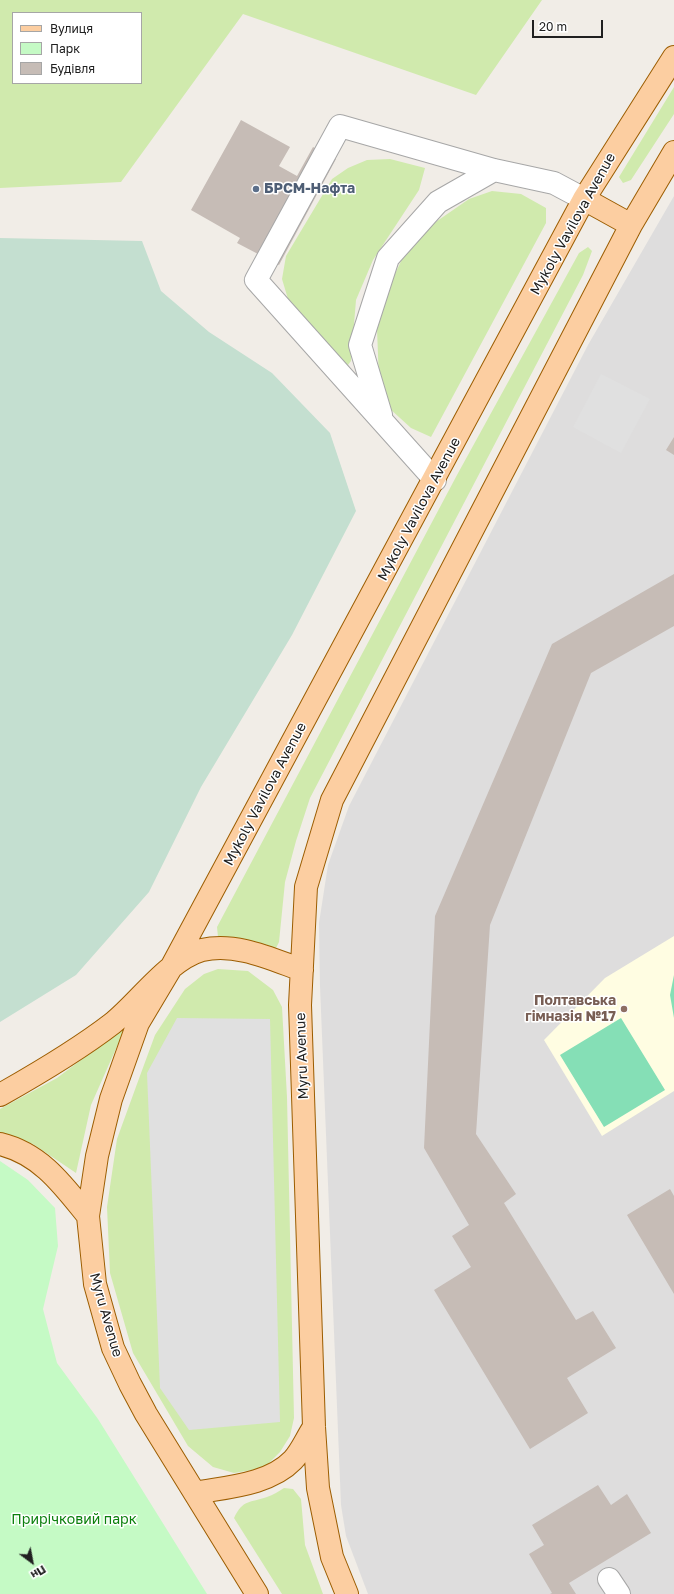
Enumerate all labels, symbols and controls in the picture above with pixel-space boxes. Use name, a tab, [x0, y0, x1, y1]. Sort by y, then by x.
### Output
legend	[12, 12, 142, 84]
scale bar	[534, 12, 605, 38]
text: 20 m	[539, 19, 567, 34]
text: Вулиця	[50, 21, 93, 36]
text: Парк	[50, 41, 80, 56]
text: Будівля	[50, 61, 95, 76]
street label: Mykoly Vavilova Avenue	[527, 150, 619, 298]
place label: БРСМ-Нафта	[264, 181, 355, 197]
marker: БРСМ-Нафта	[251, 184, 261, 194]
street label: Mykoly Vavilova Avenue	[374, 434, 464, 584]
street label: Mykoly Vavilova Avenue	[220, 719, 310, 869]
place label: Полтавська гімназія №17	[525, 993, 616, 1026]
marker: Полтавська гімназія №17	[619, 1004, 629, 1014]
street label: Myru Avenue	[292, 1012, 312, 1100]
street label: Myru Avenue	[86, 1271, 126, 1359]
park label: Прирічковий парк	[11, 1512, 137, 1528]
north arrow	[12, 1542, 52, 1582]
text: Пн	[29, 1563, 48, 1582]

